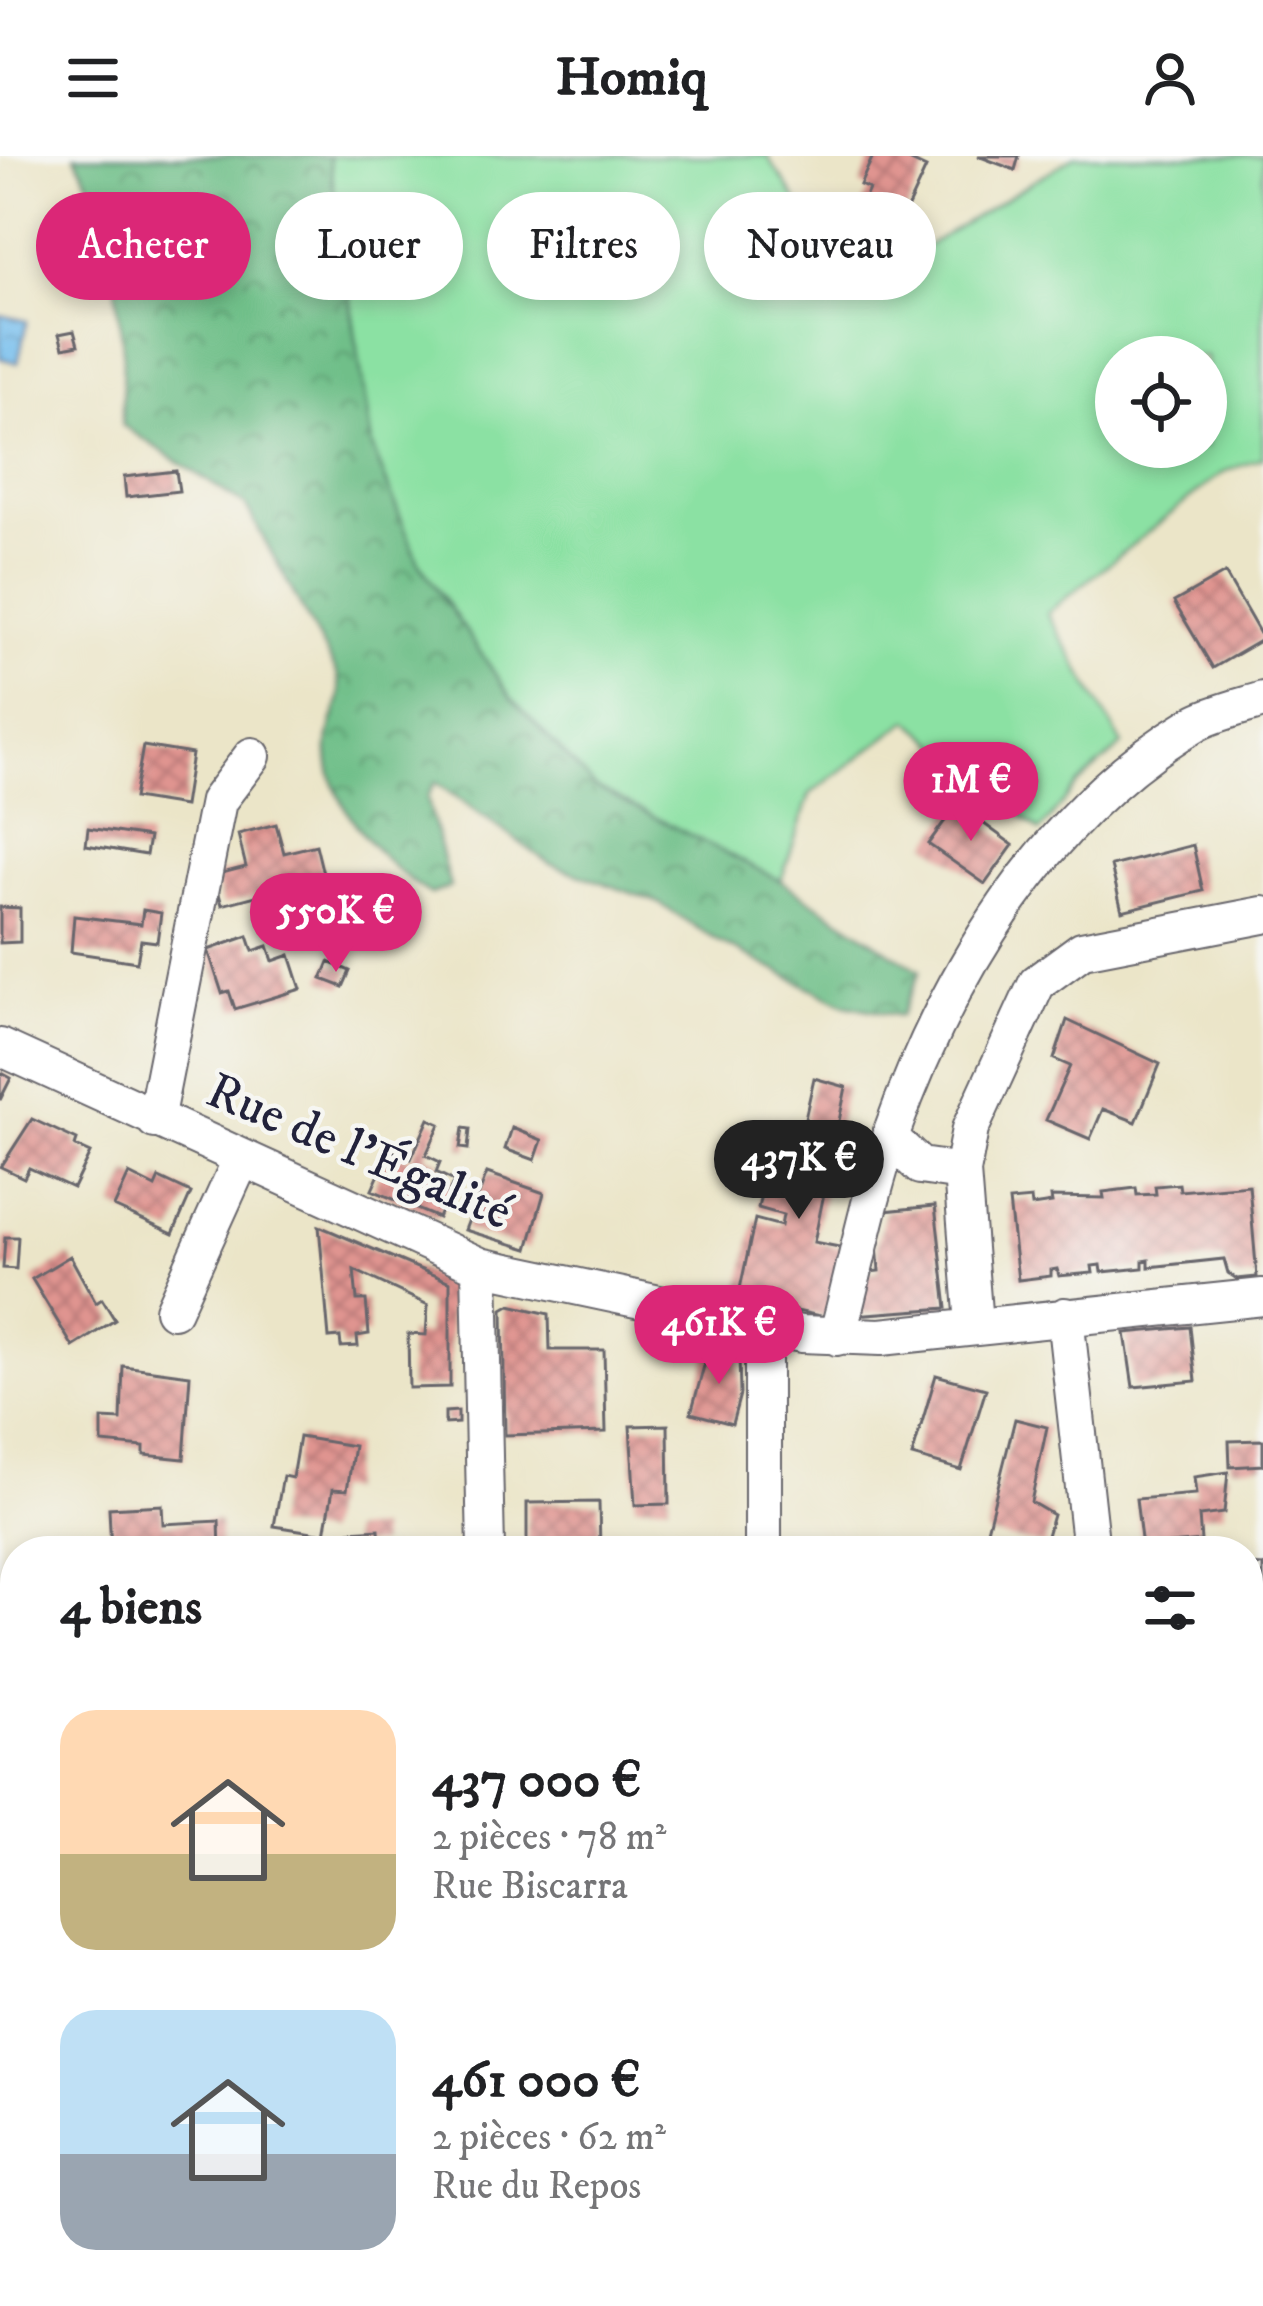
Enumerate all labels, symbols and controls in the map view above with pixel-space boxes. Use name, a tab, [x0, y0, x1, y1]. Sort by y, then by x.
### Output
icon: menu	[60, 45, 126, 111]
text: Homiq	[556, 45, 707, 112]
icon: person	[1137, 45, 1203, 111]
chip: Acheter	[36, 192, 251, 300]
chip: Louer	[275, 192, 463, 300]
chip: Filtres	[487, 192, 680, 300]
chip: Nouveau	[704, 192, 936, 300]
map controls	[1095, 336, 1227, 468]
button: locate	[1095, 336, 1227, 468]
pin: 1M €	[900, 742, 1042, 844]
text: 1M €	[930, 756, 1012, 805]
pin: 550K €	[238, 873, 434, 975]
text: 550K €	[277, 887, 395, 936]
street label: Rue de l'Égalité	[197, 1059, 521, 1245]
pin: 437K €	[701, 1120, 897, 1222]
text: 437K €	[741, 1134, 857, 1183]
pin: 461K €	[621, 1285, 817, 1387]
text: 461K €	[661, 1299, 777, 1348]
icon: filters	[1137, 1575, 1203, 1641]
text: 4 biens	[60, 1576, 202, 1640]
text: 437 000 €	[432, 1749, 641, 1813]
icon: home	[156, 1758, 300, 1902]
text: 2 pièces · 78 m²	[432, 1813, 667, 1862]
text: Rue Biscarra	[432, 1862, 628, 1911]
text: 461 000 €	[432, 2049, 640, 2113]
icon: home	[156, 2058, 300, 2202]
text: 2 pièces · 62 m²	[432, 2113, 666, 2162]
text: Rue du Repos	[432, 2162, 641, 2211]

